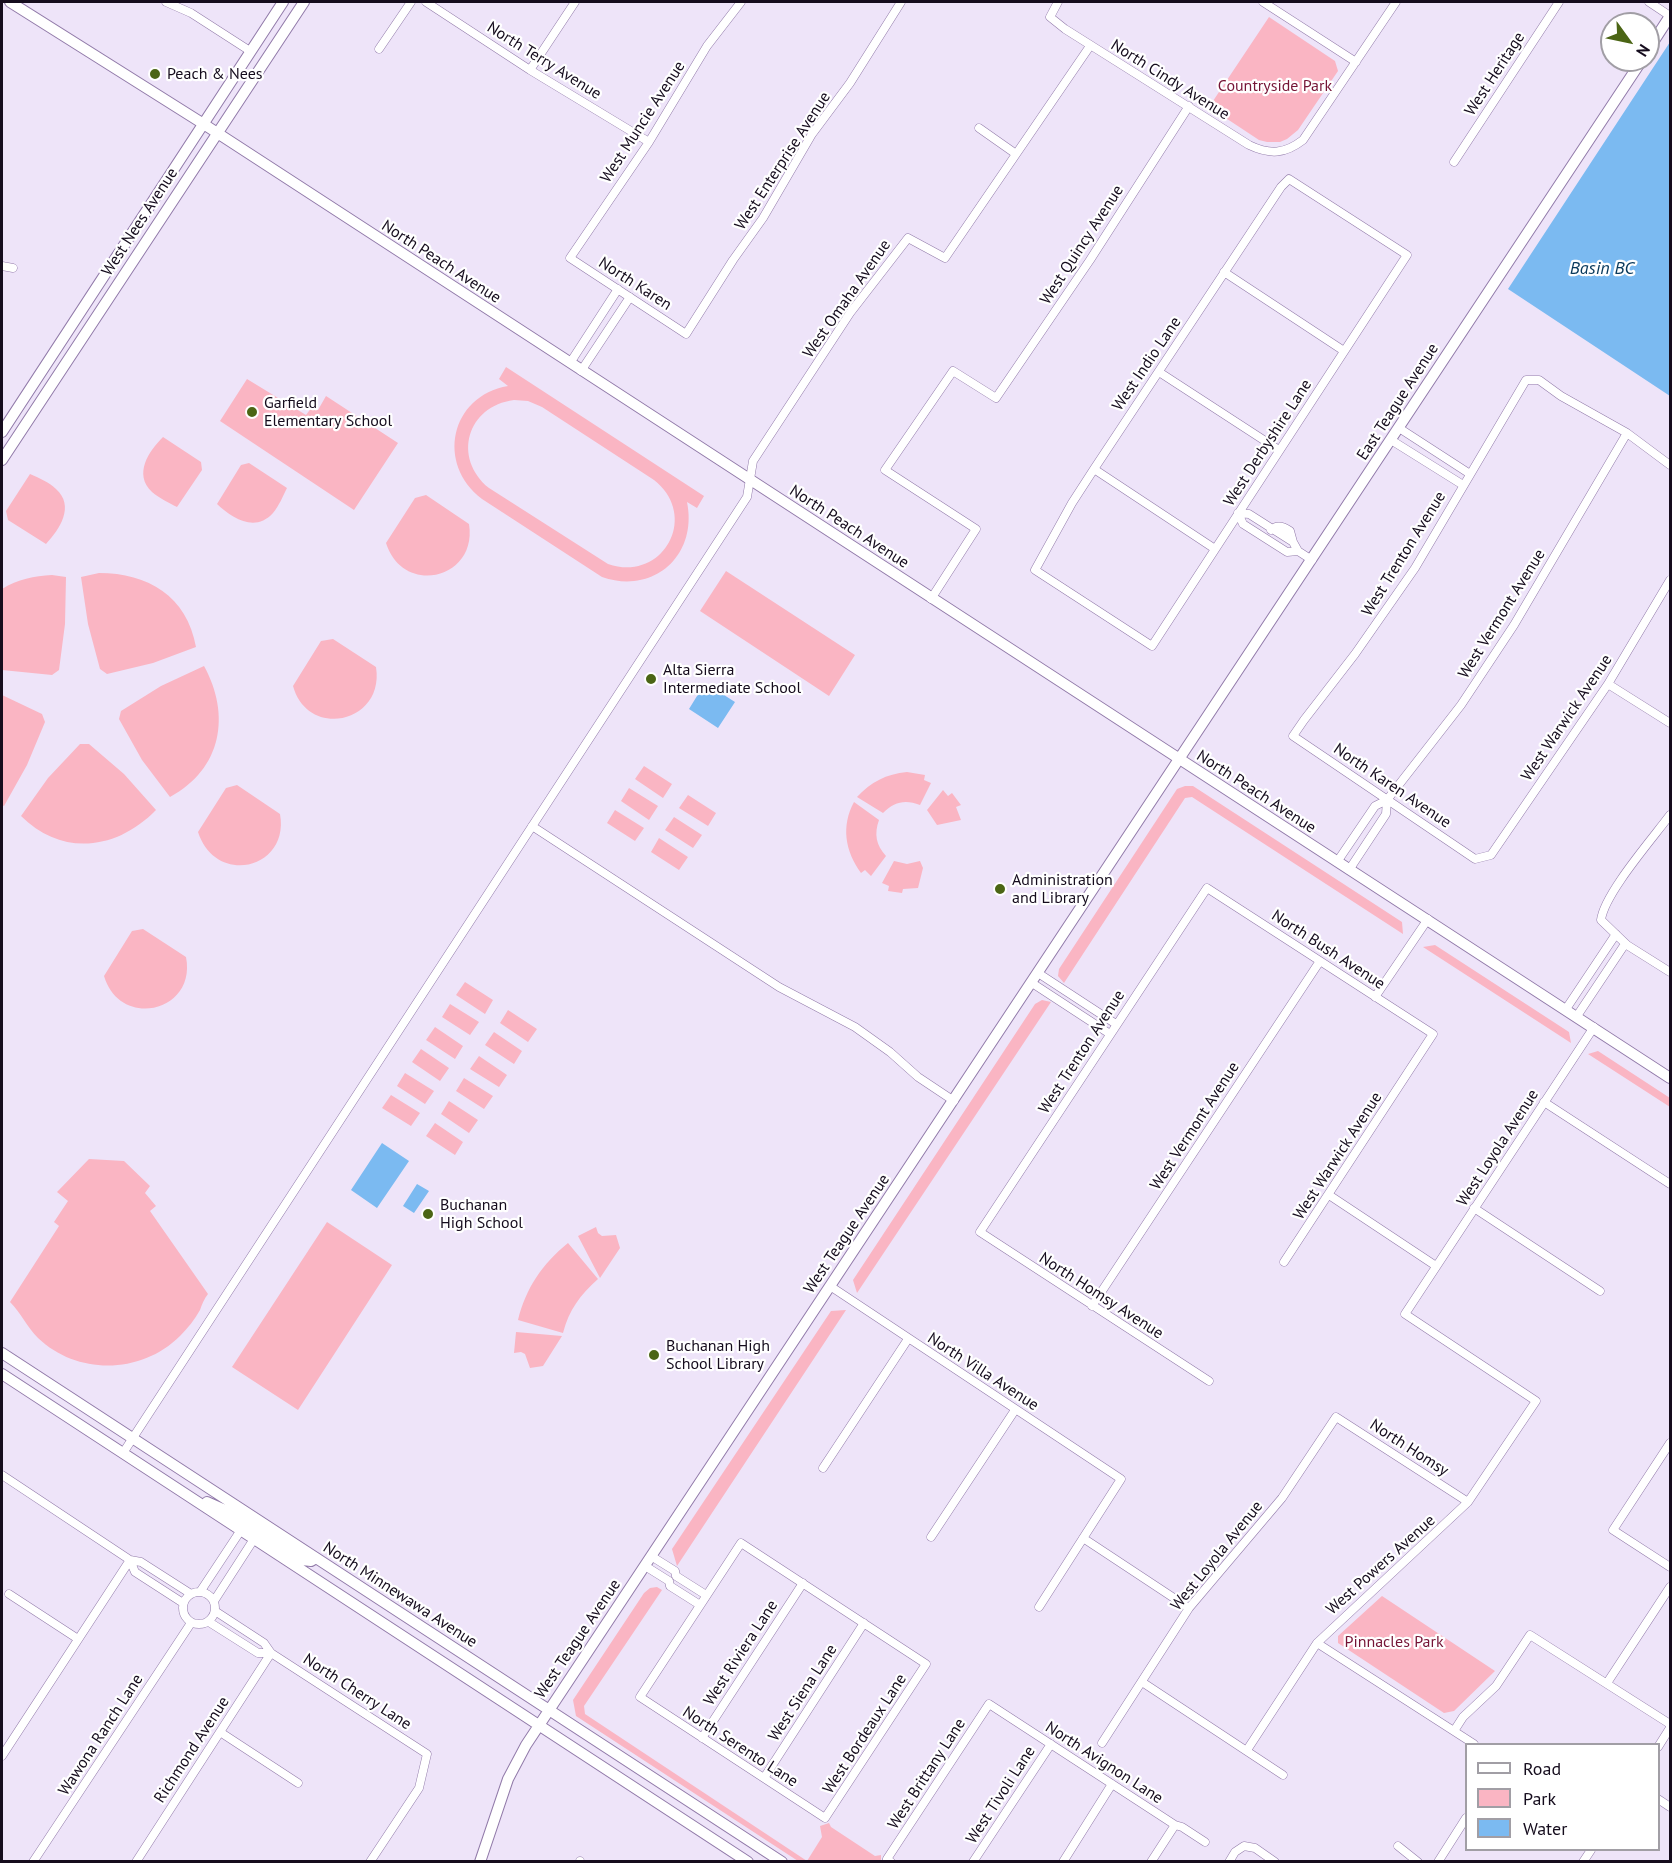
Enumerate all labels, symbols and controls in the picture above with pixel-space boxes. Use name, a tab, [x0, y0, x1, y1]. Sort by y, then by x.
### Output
north arrow	[1600, 12, 1660, 72]
street label: North Terry Avenue	[483, 18, 605, 104]
street label: West Heritage	[1461, 29, 1529, 119]
street label: North Cindy Avenue	[1107, 36, 1233, 124]
text: N	[1632, 41, 1655, 61]
street label: West Muncie Avenue	[597, 58, 689, 186]
place label: Peach & Nees	[167, 64, 263, 84]
marker: Peach & Nees	[148, 67, 162, 81]
park label: Countryside Park	[1218, 76, 1332, 96]
street label: West Enterprise Avenue	[731, 88, 835, 234]
street label: West Nees Avenue	[98, 164, 182, 280]
street label: West Quincy Avenue	[1036, 182, 1128, 308]
street label: North Peach Avenue	[378, 216, 504, 308]
street label: West Omaha Avenue	[799, 236, 895, 362]
street label: North Karen	[595, 253, 675, 315]
water label: Basin BC	[1570, 258, 1634, 280]
street label: West Indio Lane	[1109, 313, 1185, 415]
street label: East Teague Avenue	[1353, 340, 1443, 464]
street label: West Derbyshire Lane	[1220, 376, 1316, 510]
place label: Garfield Elementary School	[264, 393, 392, 431]
marker: Garfield Elementary School	[245, 405, 259, 419]
street label: North Peach Avenue	[786, 481, 912, 573]
street label: West Trenton Avenue	[1358, 488, 1450, 620]
street label: West Vermont Avenue	[1454, 546, 1550, 682]
street label: West Warwick Avenue	[1518, 651, 1616, 785]
place label: Alta Sierra Intermediate School	[663, 660, 801, 698]
marker: Alta Sierra Intermediate School	[644, 672, 658, 686]
street label: North Karen Avenue	[1330, 740, 1454, 832]
street label: North Peach Avenue	[1193, 746, 1319, 838]
place label: Administration and Library	[1012, 870, 1113, 908]
marker: Administration and Library	[993, 882, 1007, 896]
street label: North Bush Avenue	[1268, 906, 1388, 994]
street label: West Trenton Avenue	[1035, 987, 1129, 1117]
street label: West Vermont Avenue	[1146, 1058, 1244, 1194]
street label: West Loyola Avenue	[1453, 1086, 1543, 1210]
street label: West Warwick Avenue	[1290, 1089, 1386, 1223]
street label: West Teague Avenue	[800, 1171, 894, 1297]
place label: Buchanan High School	[440, 1195, 523, 1233]
marker: Buchanan High School	[421, 1207, 435, 1221]
street label: North Homsy Avenue	[1035, 1249, 1167, 1343]
street label: North Villa Avenue	[924, 1329, 1042, 1415]
place label: Buchanan High School Library	[666, 1336, 770, 1374]
marker: Buchanan High School Library	[647, 1348, 661, 1362]
street label: North Homsy	[1366, 1415, 1452, 1481]
street label: West Loyola Avenue	[1167, 1497, 1267, 1615]
street label: West Powers Avenue	[1323, 1511, 1439, 1619]
street label: North Minnewawa Avenue	[319, 1538, 481, 1652]
street label: West Teague Avenue	[531, 1576, 625, 1702]
street label: West Riviera Lane	[700, 1597, 782, 1709]
park label: Pinnacles Park	[1344, 1632, 1444, 1652]
street label: West Siena Lane	[765, 1641, 841, 1745]
street label: North Cherry Lane	[299, 1650, 415, 1734]
street label: West Bordeaux Lane	[819, 1670, 911, 1798]
street label: Wawona Ranch Lane	[55, 1671, 147, 1799]
street label: Richmond Avenue	[150, 1693, 234, 1807]
street label: North Serento Lane	[679, 1703, 801, 1791]
street label: West Brittany Lane	[884, 1715, 970, 1833]
street label: North Avignon Lane	[1042, 1718, 1166, 1808]
street label: West Tivoli Lane	[962, 1743, 1040, 1847]
legend	[1465, 1743, 1660, 1851]
text: Road	[1523, 1757, 1561, 1780]
text: Park	[1523, 1787, 1556, 1810]
text: Water	[1523, 1817, 1567, 1840]

